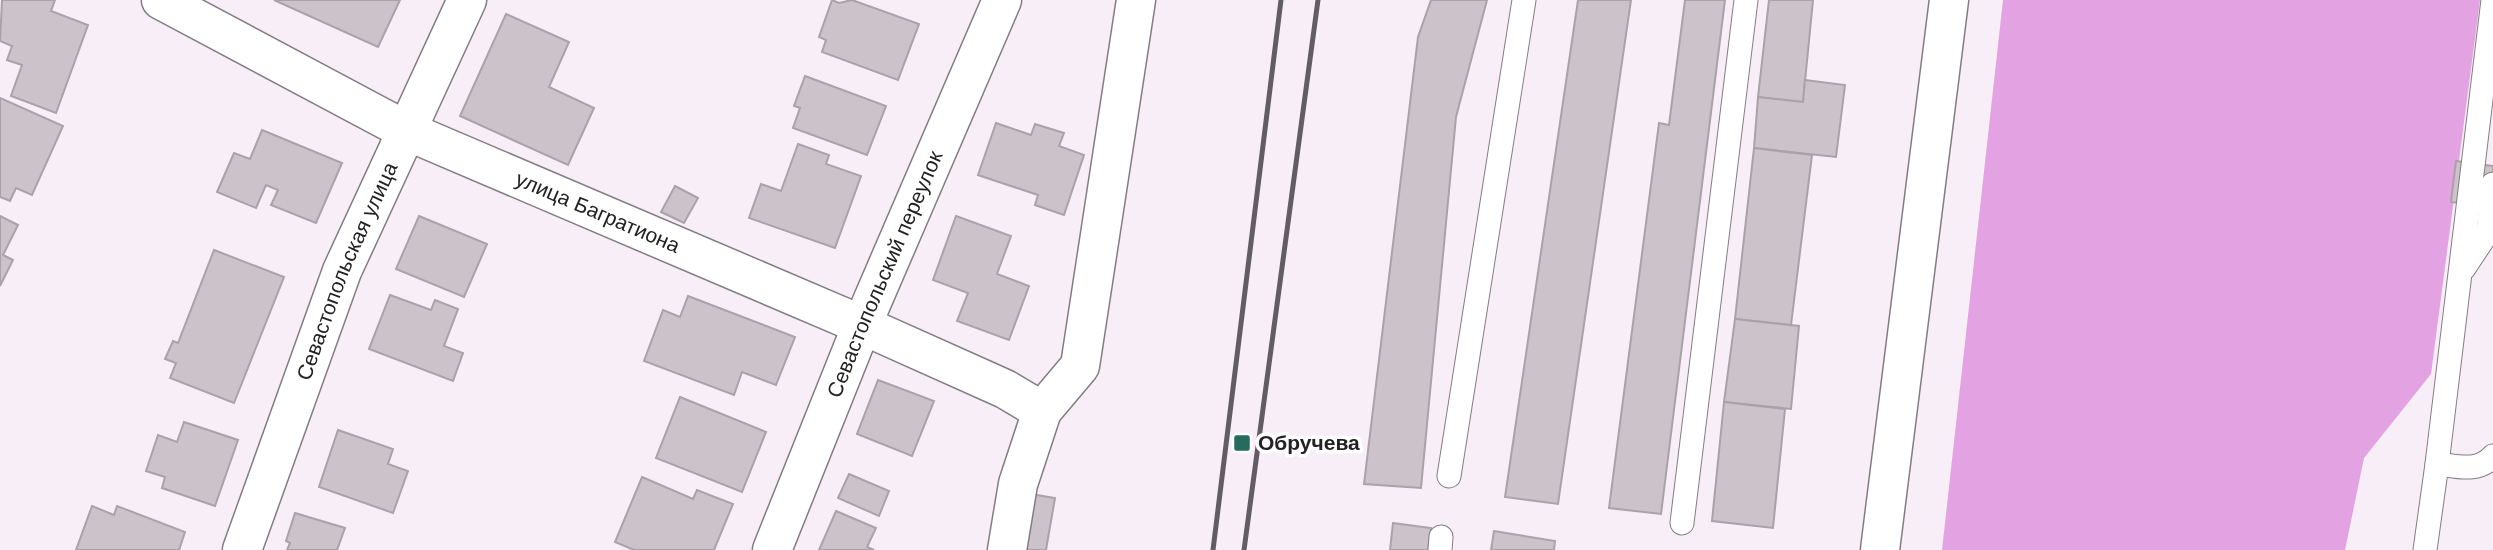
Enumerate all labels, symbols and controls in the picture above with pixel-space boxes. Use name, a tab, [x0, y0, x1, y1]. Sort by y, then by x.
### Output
street label: Севастопольский переулок	[822, 146, 947, 401]
street label: Севастопольская улица	[292, 158, 402, 383]
street label: улица Багратиона	[512, 167, 684, 257]
place label: Обручева	[1258, 431, 1360, 454]
marker: Обручева	[1232, 433, 1252, 453]

